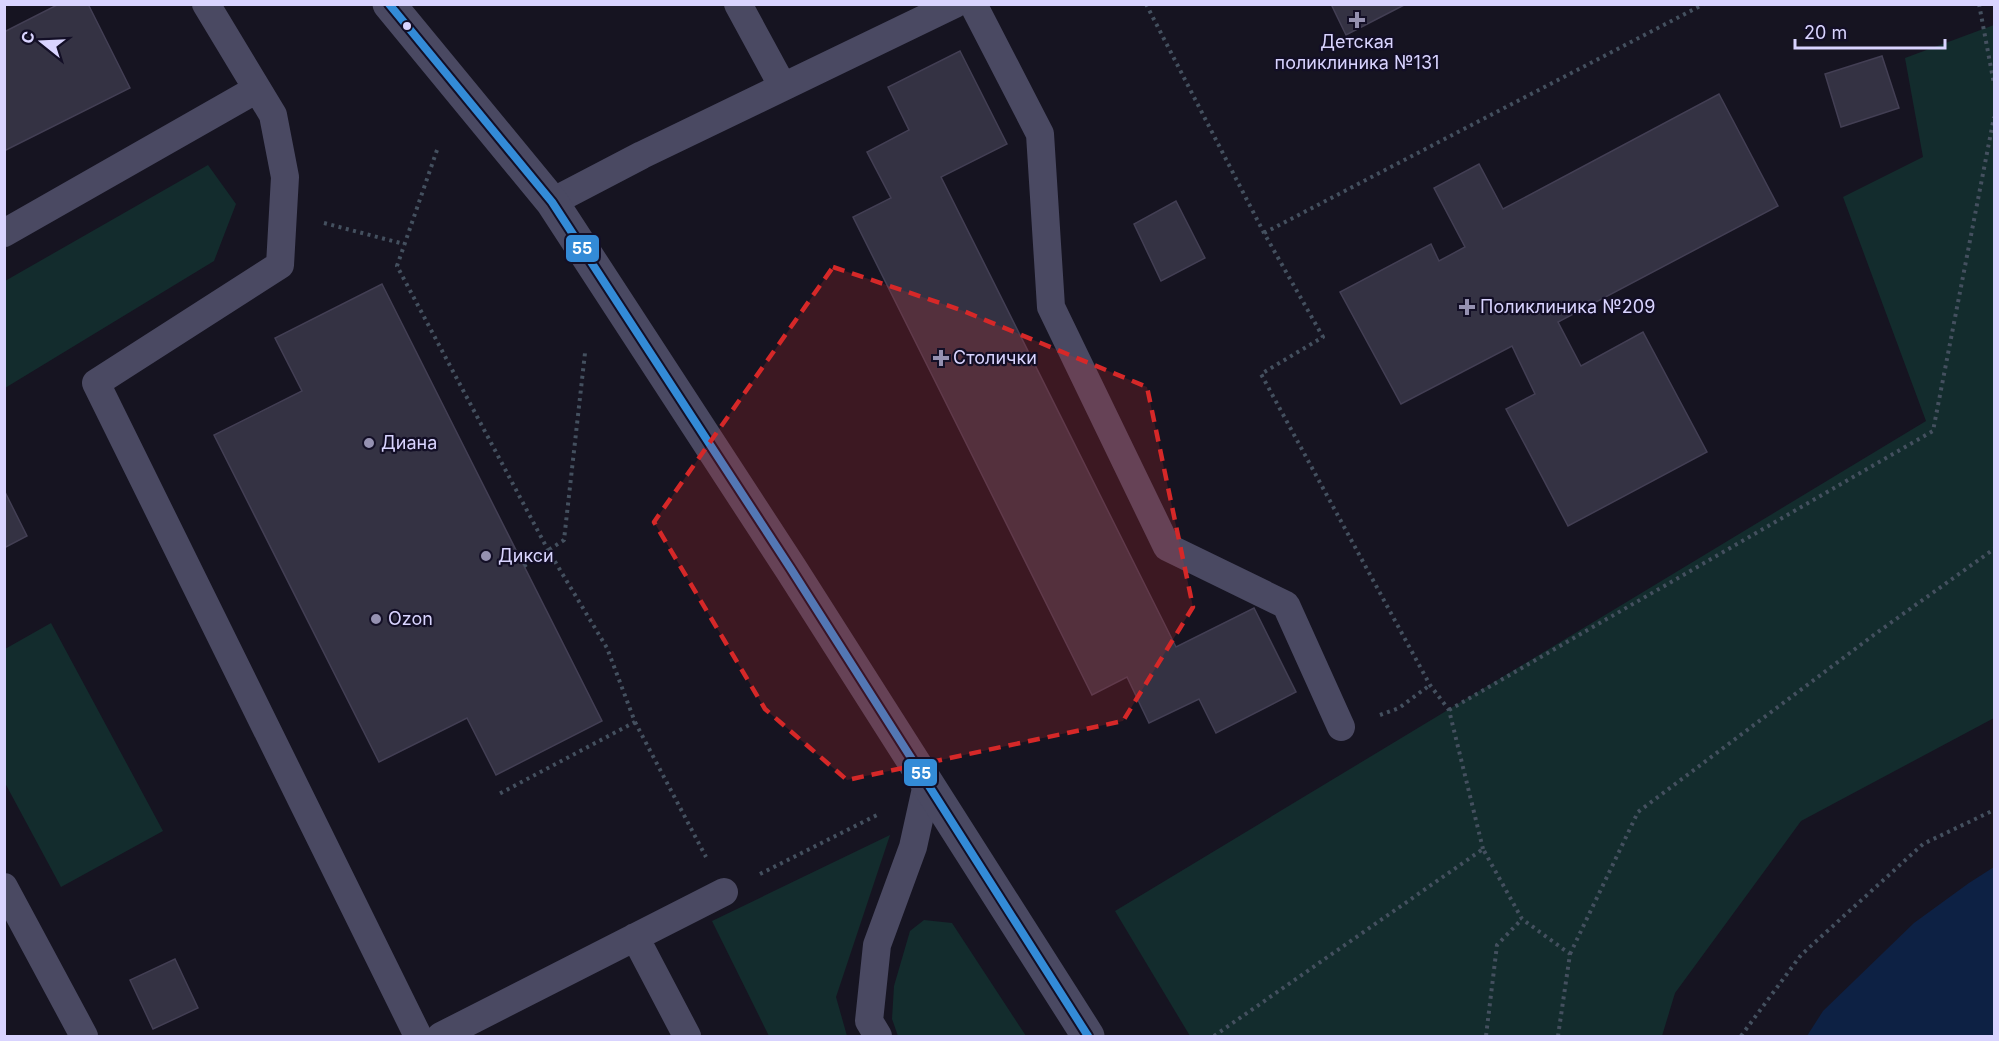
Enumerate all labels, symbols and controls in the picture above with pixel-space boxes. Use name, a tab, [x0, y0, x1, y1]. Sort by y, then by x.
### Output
marker: Детская поликлиника №131	[1348, 11, 1366, 29]
north arrow	[12, 12, 72, 72]
scale bar	[1795, 12, 1945, 50]
unlabelled marker	[401, 20, 413, 32]
text: 20 m	[1804, 22, 1847, 43]
text: С	[16, 28, 39, 46]
place label: Детская поликлиника №131	[1275, 31, 1439, 73]
line badge: 55	[565, 234, 600, 263]
text: 55	[572, 238, 592, 258]
place label: Поликлиника №209	[1480, 296, 1655, 317]
marker: Поликлиника №209	[1458, 298, 1476, 316]
place label: Столички	[953, 347, 1037, 368]
marker: Столички	[934, 351, 948, 365]
place label: Диана	[381, 432, 437, 453]
marker: Диана	[362, 436, 376, 450]
place label: Дикси	[498, 545, 554, 566]
marker: Дикси	[479, 549, 493, 563]
place label: Ozon	[388, 608, 433, 629]
marker: Ozon	[369, 612, 383, 626]
line badge: 55	[903, 758, 938, 787]
text: 55	[911, 763, 931, 783]

